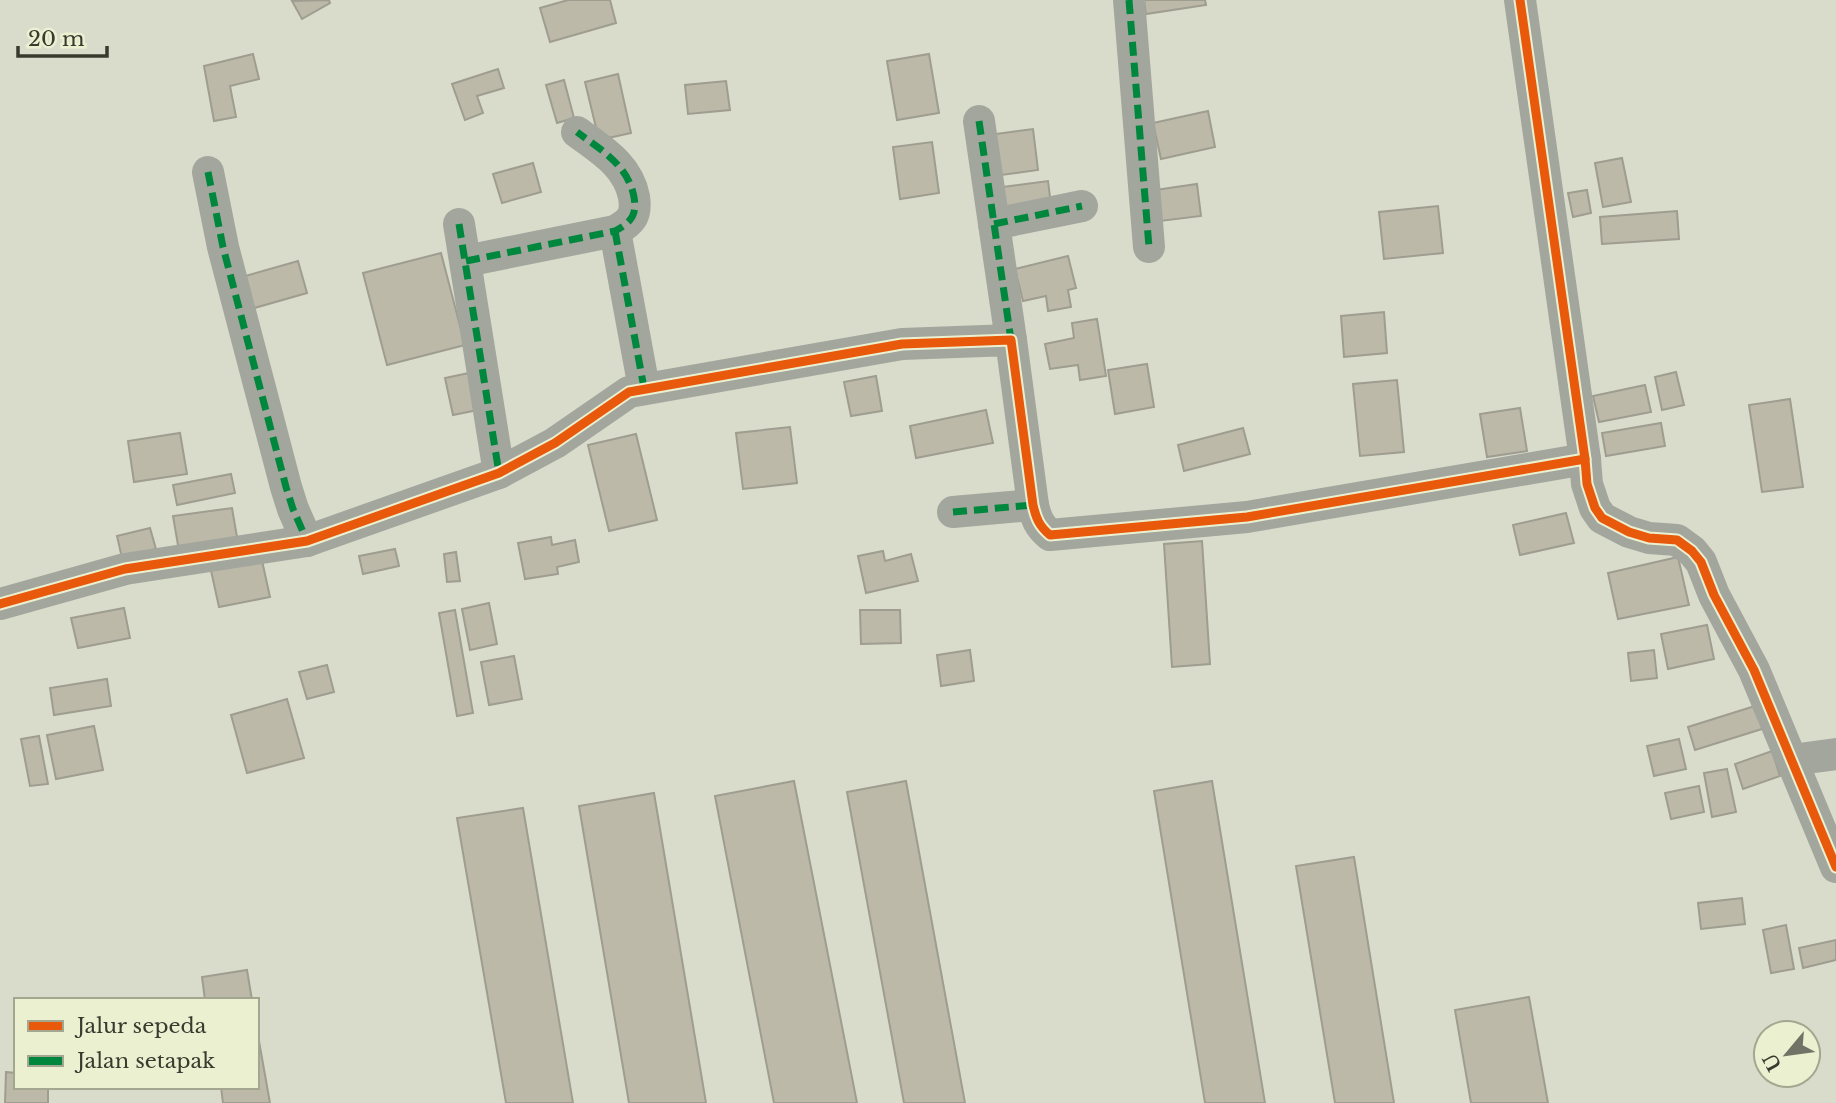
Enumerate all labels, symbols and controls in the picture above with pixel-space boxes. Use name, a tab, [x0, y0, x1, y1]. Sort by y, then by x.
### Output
scale bar	[18, 14, 107, 58]
text: 20 m	[28, 26, 85, 52]
legend	[14, 998, 259, 1089]
text: Jalur sepeda	[74, 1013, 207, 1039]
north arrow	[1752, 1019, 1822, 1089]
text: Jalan setapak	[74, 1048, 215, 1074]
text: U	[1758, 1049, 1787, 1075]

